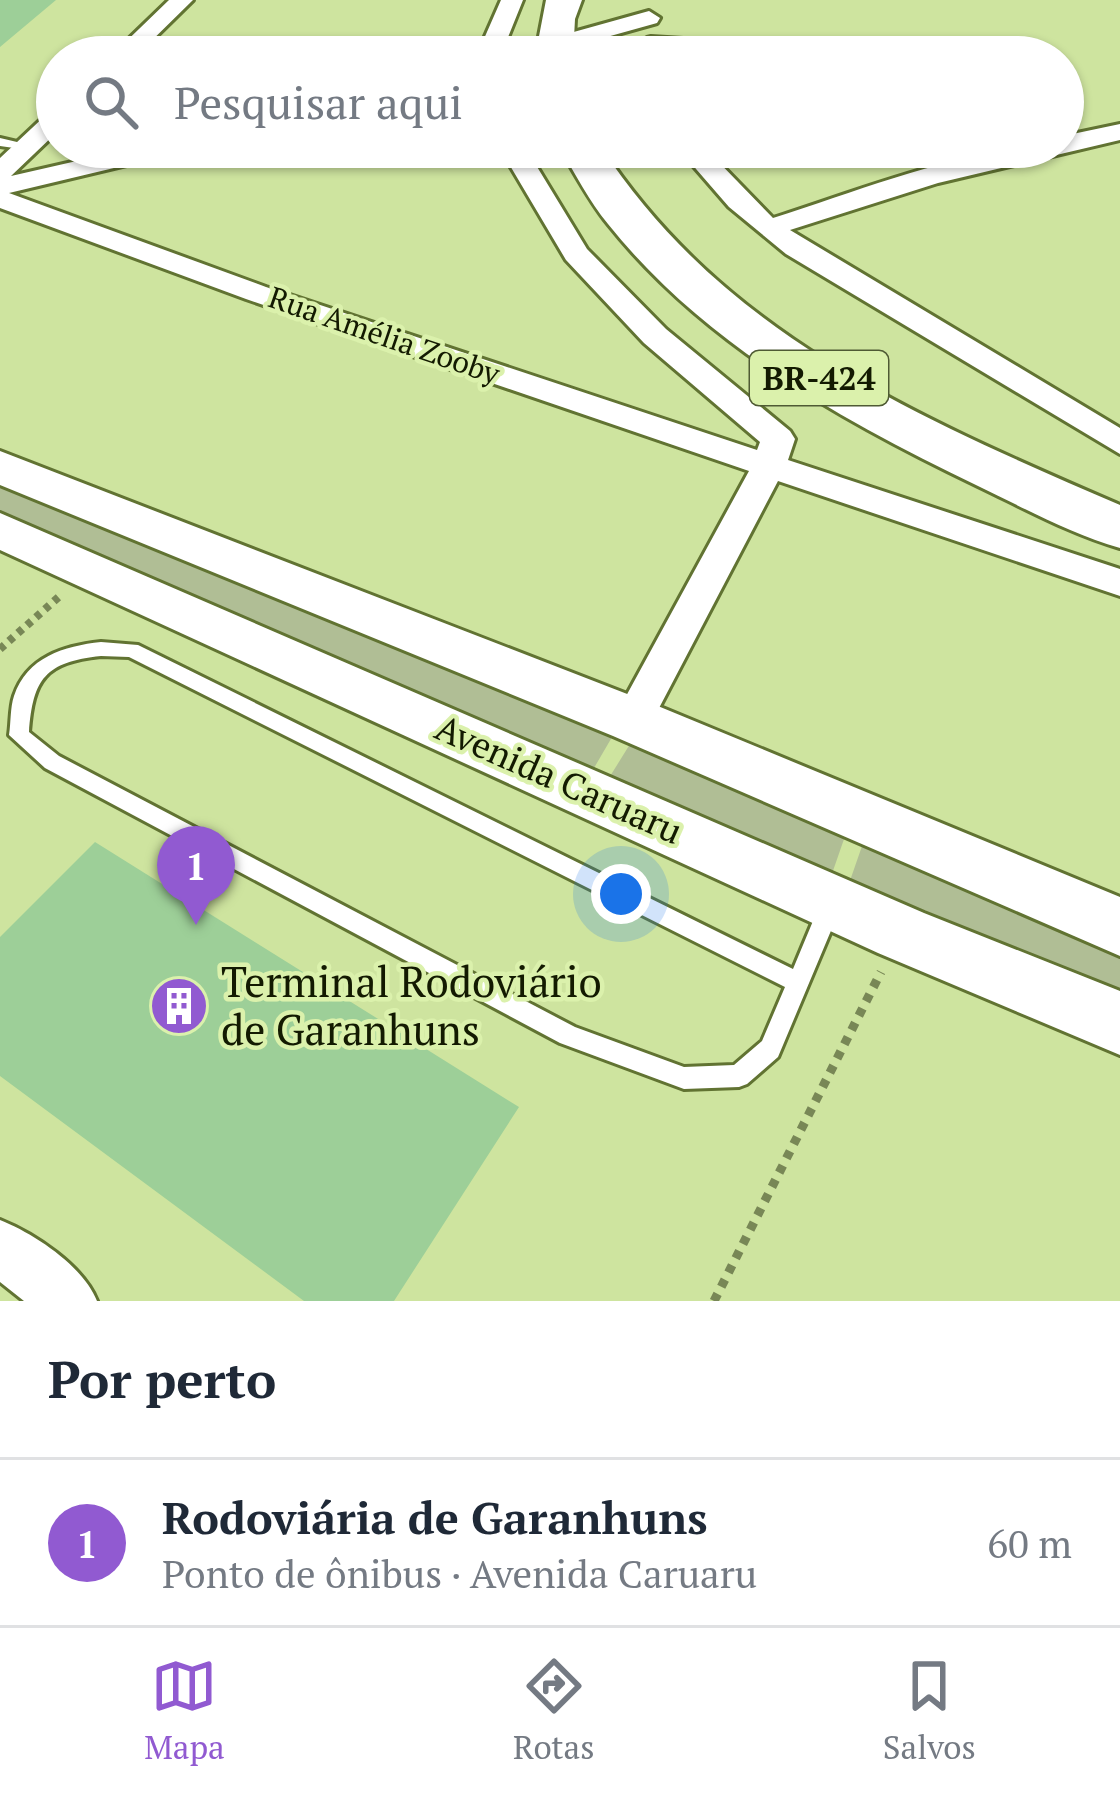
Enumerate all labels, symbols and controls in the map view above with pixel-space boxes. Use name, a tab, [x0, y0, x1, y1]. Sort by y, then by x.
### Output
search box	[36, 36, 1084, 168]
icon: search	[78, 69, 144, 135]
text: Pesquisar aqui	[174, 72, 463, 132]
street label: Rua Amélia Zooby	[263, 277, 506, 394]
road number: BR-424	[750, 351, 888, 405]
street label: Avenida Caruaru	[428, 703, 690, 854]
pin: 1	[157, 826, 235, 925]
your location	[591, 864, 651, 924]
place label: Terminal Rodoviário de Garanhuns	[221, 953, 602, 1057]
building icon: Terminal Rodoviário de Garanhuns	[148, 975, 210, 1037]
text: Por perto	[48, 1345, 276, 1413]
text: Rodoviária de Garanhuns	[162, 1487, 708, 1547]
text: 1	[76, 1517, 98, 1569]
text: 60 m	[987, 1517, 1072, 1569]
text: Ponto de ônibus · Avenida Caruaru	[162, 1547, 757, 1599]
tab: Mapa	[144, 1653, 225, 1768]
tab: Rotas	[513, 1653, 595, 1768]
tab: Salvos	[883, 1653, 976, 1768]

